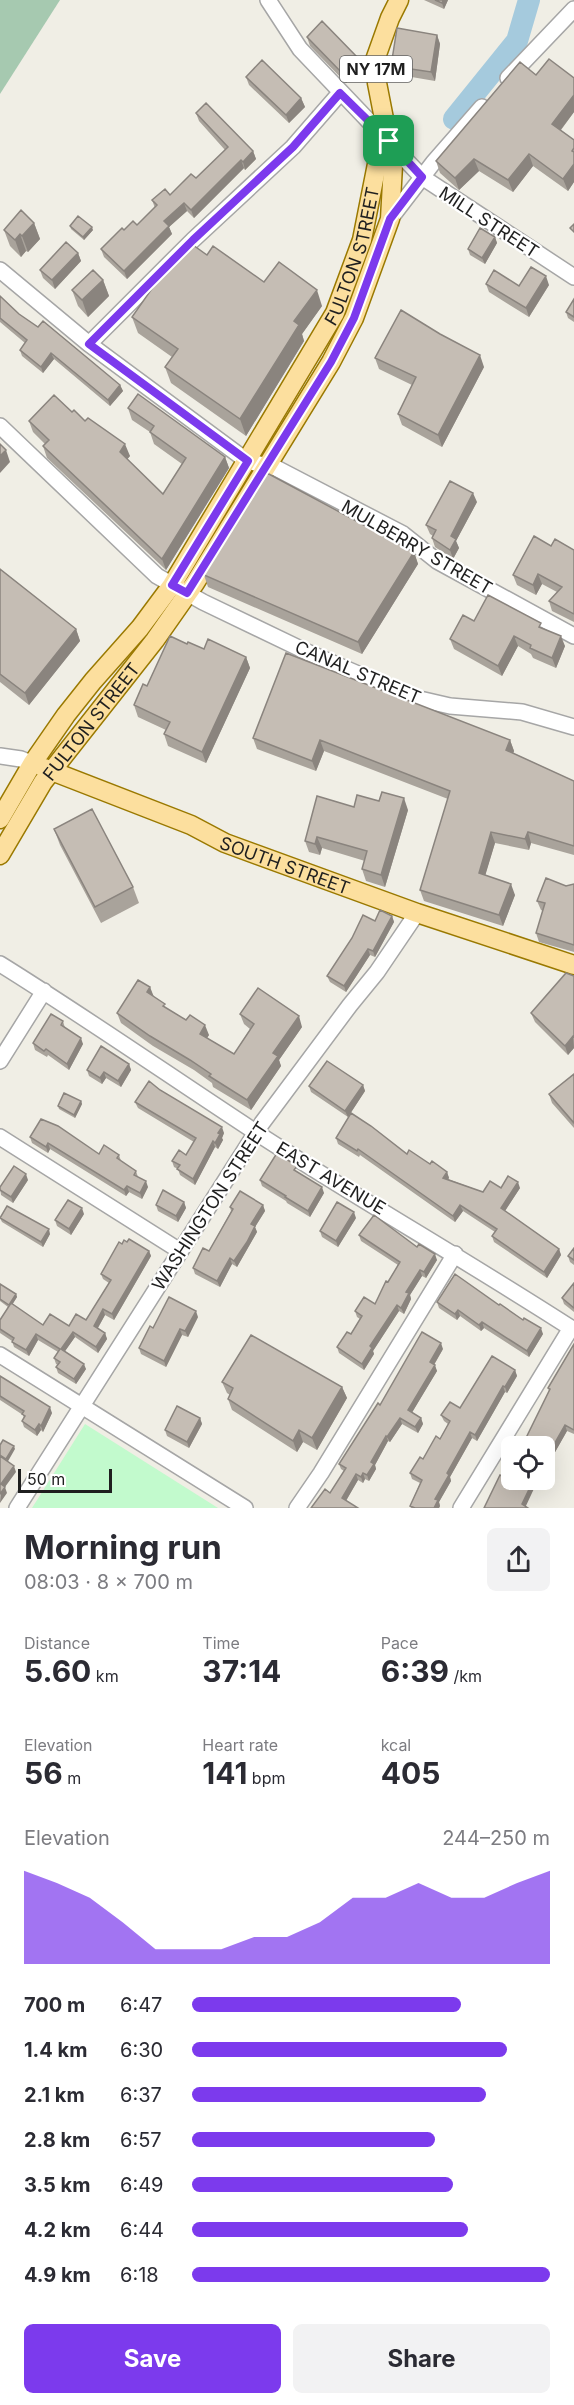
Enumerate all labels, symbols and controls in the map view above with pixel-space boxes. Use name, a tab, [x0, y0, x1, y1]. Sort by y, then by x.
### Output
road number: NY 17M	[340, 56, 412, 82]
pin	[363, 115, 414, 166]
icon: arrive	[372, 124, 405, 157]
street label: MILL STREET	[435, 182, 543, 262]
street label: FULTON STREET	[320, 185, 383, 329]
street label: MULBERRY STREET	[338, 495, 496, 599]
street label: CANAL STREET	[292, 636, 424, 708]
street label: FULTON STREET	[38, 658, 144, 784]
street label: SOUTH STREET	[217, 832, 353, 898]
street label: WASHINGTON STREET	[148, 1118, 272, 1294]
street label: EAST AVENUE	[273, 1137, 389, 1219]
map controls	[501, 1436, 555, 1490]
button: locate	[501, 1436, 555, 1490]
scale bar	[18, 1466, 112, 1494]
text: 50 m	[27, 1469, 65, 1489]
text: Morning run	[24, 1527, 222, 1567]
button: share	[487, 1528, 550, 1591]
text: 08:03 · 8 × 700 m	[24, 1570, 193, 1594]
text: Distance	[24, 1633, 90, 1653]
text: Time	[202, 1633, 240, 1653]
text: Pace	[381, 1633, 418, 1653]
text: 5.60	[24, 1653, 91, 1689]
text: 37:14	[202, 1653, 281, 1689]
text: 6:39	[381, 1653, 449, 1689]
text: km	[91, 1666, 119, 1686]
text: /km	[449, 1666, 482, 1686]
text: Elevation	[24, 1735, 93, 1755]
text: Heart rate	[202, 1735, 278, 1755]
text: kcal	[381, 1735, 411, 1755]
text: 56	[24, 1755, 63, 1791]
text: 141	[202, 1755, 247, 1791]
text: 405	[381, 1755, 440, 1791]
text: m	[63, 1768, 81, 1788]
text: bpm	[247, 1768, 285, 1788]
text: Elevation	[24, 1826, 110, 1850]
text: 244–250 m	[442, 1826, 550, 1850]
text: 700 m	[24, 1993, 85, 2017]
text: 6:47	[120, 1993, 162, 2017]
text: 1.4 km	[24, 2038, 87, 2062]
text: 6:30	[120, 2038, 163, 2062]
text: 2.1 km	[24, 2083, 85, 2107]
text: 6:37	[120, 2083, 162, 2107]
text: 2.8 km	[24, 2128, 90, 2152]
text: 6:57	[120, 2128, 162, 2152]
text: 3.5 km	[24, 2173, 90, 2197]
text: 6:49	[120, 2173, 164, 2197]
text: 4.2 km	[24, 2218, 91, 2242]
text: 6:44	[120, 2218, 164, 2242]
text: 4.9 km	[24, 2263, 91, 2287]
text: 6:18	[120, 2263, 159, 2287]
button: Save	[24, 2324, 281, 2393]
button: Share	[293, 2324, 550, 2393]

